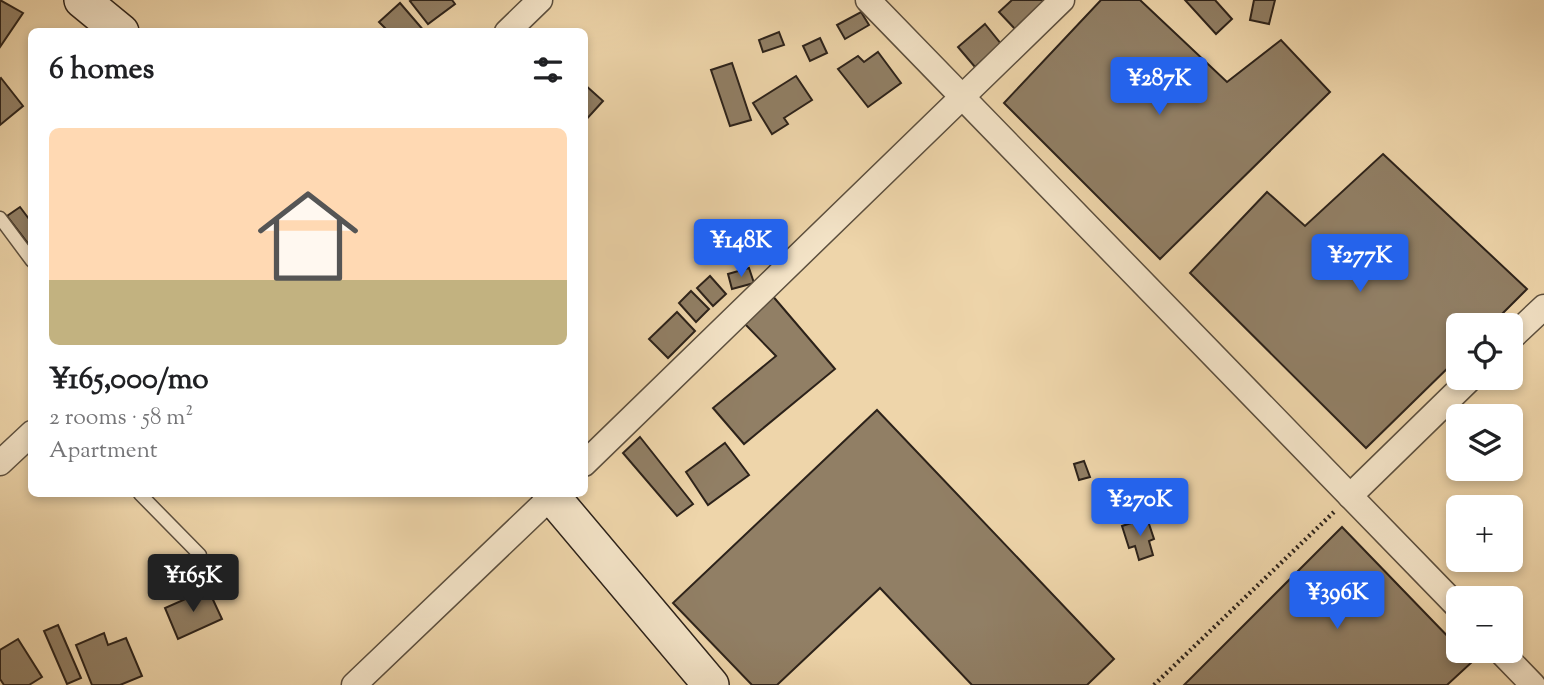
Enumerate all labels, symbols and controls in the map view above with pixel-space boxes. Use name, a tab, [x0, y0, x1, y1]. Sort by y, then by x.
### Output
text: 6 homes	[49, 49, 154, 92]
icon: filters	[529, 51, 567, 89]
pin: ¥287K	[1110, 58, 1208, 117]
text: ¥287K	[1126, 63, 1192, 96]
icon: home	[245, 173, 371, 299]
pin: ¥148K	[692, 219, 790, 279]
text: ¥148K	[710, 225, 772, 258]
pin: ¥277K	[1311, 234, 1409, 294]
text: ¥277K	[1327, 240, 1393, 273]
map controls	[1446, 313, 1523, 663]
button: locate	[1446, 313, 1523, 390]
text: ¥165,000/mo	[49, 359, 209, 402]
text: 2 rooms · 58 m²	[49, 402, 193, 435]
button: layers	[1446, 404, 1523, 481]
text: Apartment	[49, 435, 158, 468]
pin: ¥270K	[1091, 478, 1189, 538]
text: ¥270K	[1107, 484, 1173, 517]
button: +	[1446, 495, 1523, 572]
pin: ¥165K	[144, 554, 242, 614]
text: ¥165K	[164, 560, 222, 593]
pin: ¥396K	[1288, 572, 1386, 631]
text: ¥396K	[1305, 577, 1369, 610]
button: −	[1446, 586, 1523, 663]

